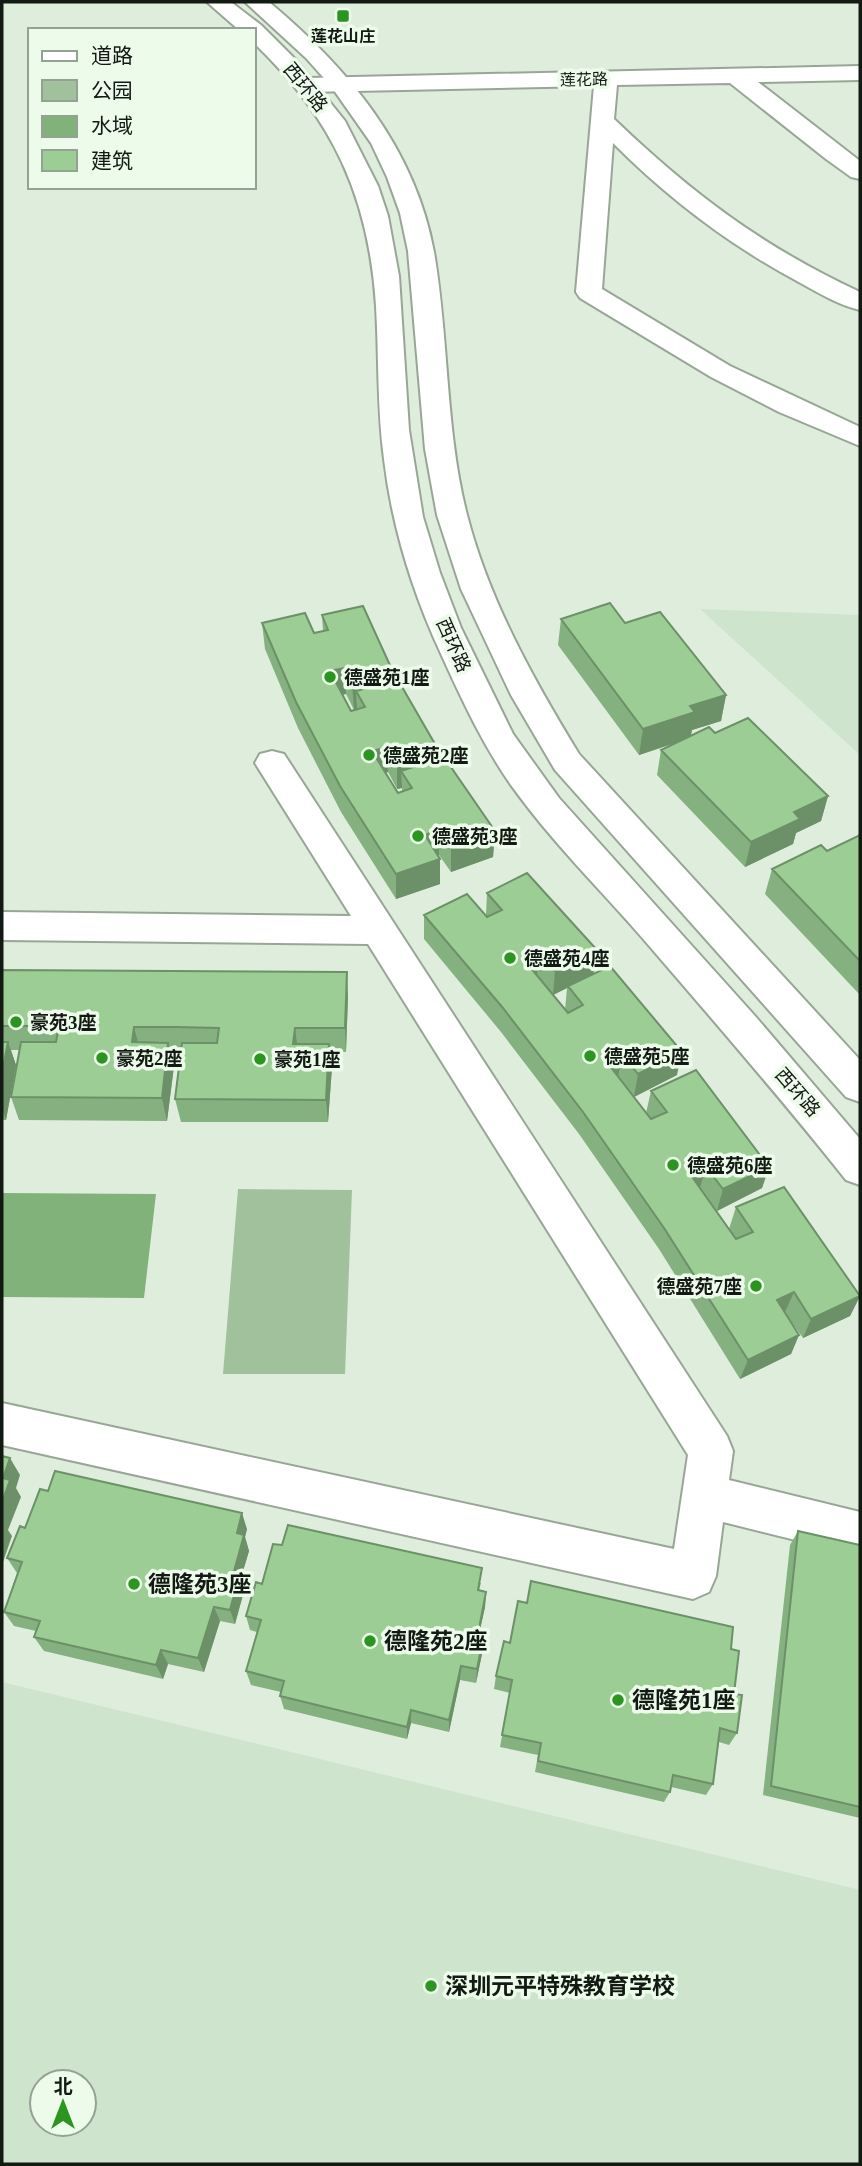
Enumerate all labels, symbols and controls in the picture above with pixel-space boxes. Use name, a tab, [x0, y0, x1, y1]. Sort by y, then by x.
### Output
marker: 莲花山庄	[335, 8, 351, 24]
legend	[28, 28, 256, 189]
place label: 莲花山庄	[311, 28, 375, 45]
text: 道路	[91, 44, 133, 68]
street label: 西环路	[280, 59, 332, 116]
street label: 莲花路	[560, 71, 608, 88]
text: 公园	[91, 79, 133, 103]
text: 水域	[91, 114, 133, 138]
text: 建筑	[91, 149, 133, 173]
street label: 西环路	[432, 615, 475, 676]
place label: 德盛苑1座	[344, 667, 430, 688]
marker: 德盛苑1座	[322, 669, 338, 685]
place label: 德盛苑2座	[383, 745, 469, 766]
marker: 德盛苑2座	[361, 747, 377, 763]
place label: 德盛苑3座	[432, 826, 518, 847]
marker: 德盛苑3座	[410, 828, 426, 844]
place label: 德盛苑4座	[524, 948, 610, 969]
marker: 德盛苑4座	[502, 950, 518, 966]
place label: 豪苑3座	[30, 1012, 97, 1033]
marker: 豪苑3座	[8, 1014, 24, 1030]
place label: 德盛苑5座	[604, 1046, 690, 1067]
place label: 豪苑2座	[116, 1048, 183, 1069]
marker: 德盛苑5座	[582, 1048, 598, 1064]
place label: 豪苑1座	[274, 1049, 341, 1070]
marker: 豪苑2座	[94, 1050, 110, 1066]
marker: 豪苑1座	[252, 1051, 268, 1067]
street label: 西环路	[771, 1064, 824, 1121]
place label: 德盛苑6座	[687, 1155, 773, 1176]
marker: 德盛苑6座	[665, 1157, 681, 1173]
place label: 德盛苑7座	[656, 1276, 742, 1297]
marker: 德盛苑7座	[748, 1278, 764, 1294]
place label: 德隆苑3座	[148, 1572, 252, 1597]
marker: 德隆苑3座	[126, 1576, 142, 1592]
place label: 德隆苑2座	[384, 1629, 488, 1654]
marker: 德隆苑2座	[362, 1633, 378, 1649]
place label: 德隆苑1座	[632, 1688, 736, 1713]
marker: 德隆苑1座	[610, 1692, 626, 1708]
place label: 深圳元平特殊教育学校	[445, 1974, 675, 1999]
marker: 深圳元平特殊教育学校	[423, 1978, 439, 1994]
north arrow	[28, 2068, 98, 2138]
text: 北	[53, 2076, 73, 2097]

